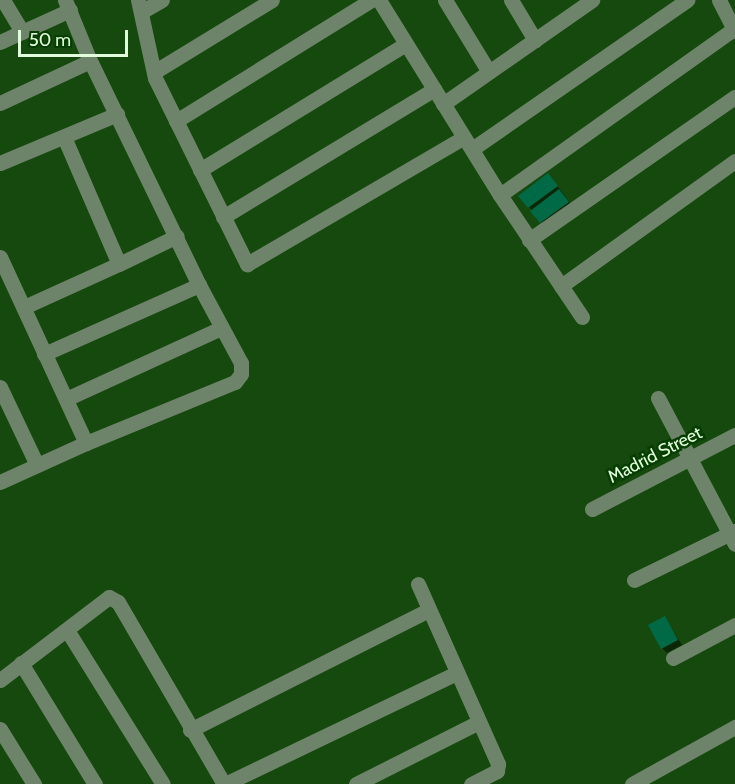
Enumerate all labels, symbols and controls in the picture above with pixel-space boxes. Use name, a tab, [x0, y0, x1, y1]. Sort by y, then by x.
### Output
scale bar	[21, 18, 130, 56]
text: 50 m	[29, 29, 71, 51]
street label: Madrid Street	[604, 422, 706, 488]

